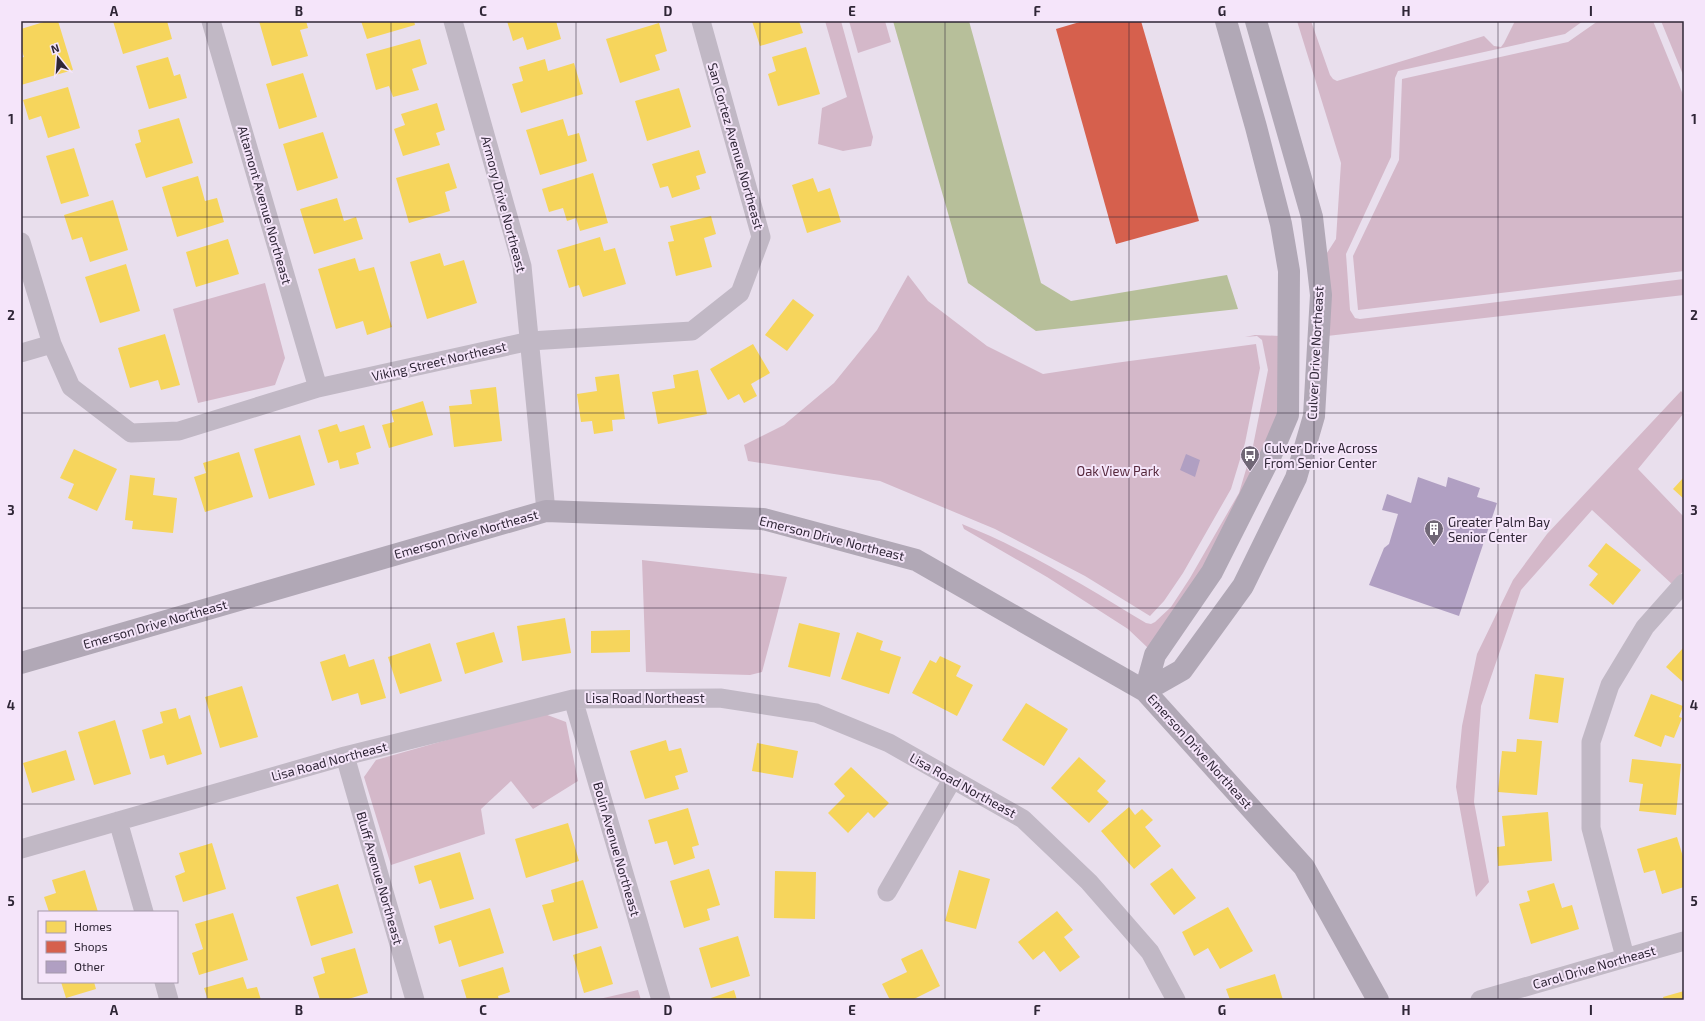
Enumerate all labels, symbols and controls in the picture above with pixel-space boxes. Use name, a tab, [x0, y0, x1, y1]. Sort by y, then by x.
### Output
text: A	[110, 3, 119, 19]
text: B	[295, 3, 303, 19]
text: C	[479, 3, 487, 19]
text: D	[664, 3, 673, 19]
text: E	[848, 3, 856, 19]
text: F	[1033, 3, 1041, 19]
text: G	[1218, 3, 1226, 19]
text: H	[1402, 3, 1411, 19]
text: I	[1589, 3, 1593, 19]
north arrow	[38, 38, 78, 78]
text: N	[49, 41, 61, 55]
street label: San Cortez Avenue Northeast	[705, 61, 767, 231]
text: 1	[8, 111, 14, 127]
text: 1	[1691, 111, 1697, 127]
street label: Altamont Avenue Northeast	[235, 124, 295, 286]
street label: Armory Drive Northeast	[478, 134, 530, 274]
street label: Culver Drive Northeast	[1304, 286, 1326, 420]
text: 2	[7, 307, 15, 323]
text: 2	[1690, 307, 1698, 323]
street label: Viking Street Northeast	[370, 338, 508, 384]
place label: Culver Drive Across From Senior Center	[1264, 440, 1378, 471]
bus stop icon: Culver Drive Across From Senior Center	[1239, 444, 1261, 472]
park label: Oak View Park	[1077, 463, 1160, 479]
text: 3	[7, 502, 15, 518]
text: 3	[1690, 502, 1698, 518]
street label: Emerson Drive Northeast	[392, 506, 540, 562]
street label: Emerson Drive Northeast	[758, 512, 906, 564]
place label: Greater Palm Bay Senior Center	[1448, 514, 1550, 545]
building icon: Greater Palm Bay Senior Center	[1423, 518, 1445, 546]
street label: Emerson Drive Northeast	[81, 596, 229, 652]
street label: Lisa Road Northeast	[585, 690, 705, 706]
street label: Emerson Drive Northeast	[1144, 690, 1256, 812]
text: 4	[7, 697, 15, 713]
text: 4	[1690, 697, 1698, 713]
street label: Lisa Road Northeast	[269, 738, 389, 784]
street label: Lisa Road Northeast	[907, 749, 1019, 821]
street label: Bolin Avenue Northeast	[590, 780, 644, 918]
street label: Bluff Avenue Northeast	[353, 810, 407, 946]
text: 5	[7, 893, 15, 909]
text: 5	[1690, 893, 1698, 909]
legend	[38, 911, 178, 983]
text: Homes	[74, 919, 112, 933]
text: Shops	[74, 939, 108, 953]
street label: Carol Drive Northeast	[1531, 942, 1657, 992]
text: Other	[74, 959, 105, 973]
text: A	[110, 1002, 119, 1018]
text: B	[295, 1002, 303, 1018]
text: C	[479, 1002, 487, 1018]
text: D	[664, 1002, 673, 1018]
text: E	[848, 1002, 856, 1018]
text: F	[1033, 1002, 1041, 1018]
text: G	[1218, 1002, 1226, 1018]
text: H	[1402, 1002, 1411, 1018]
text: I	[1589, 1002, 1593, 1018]

